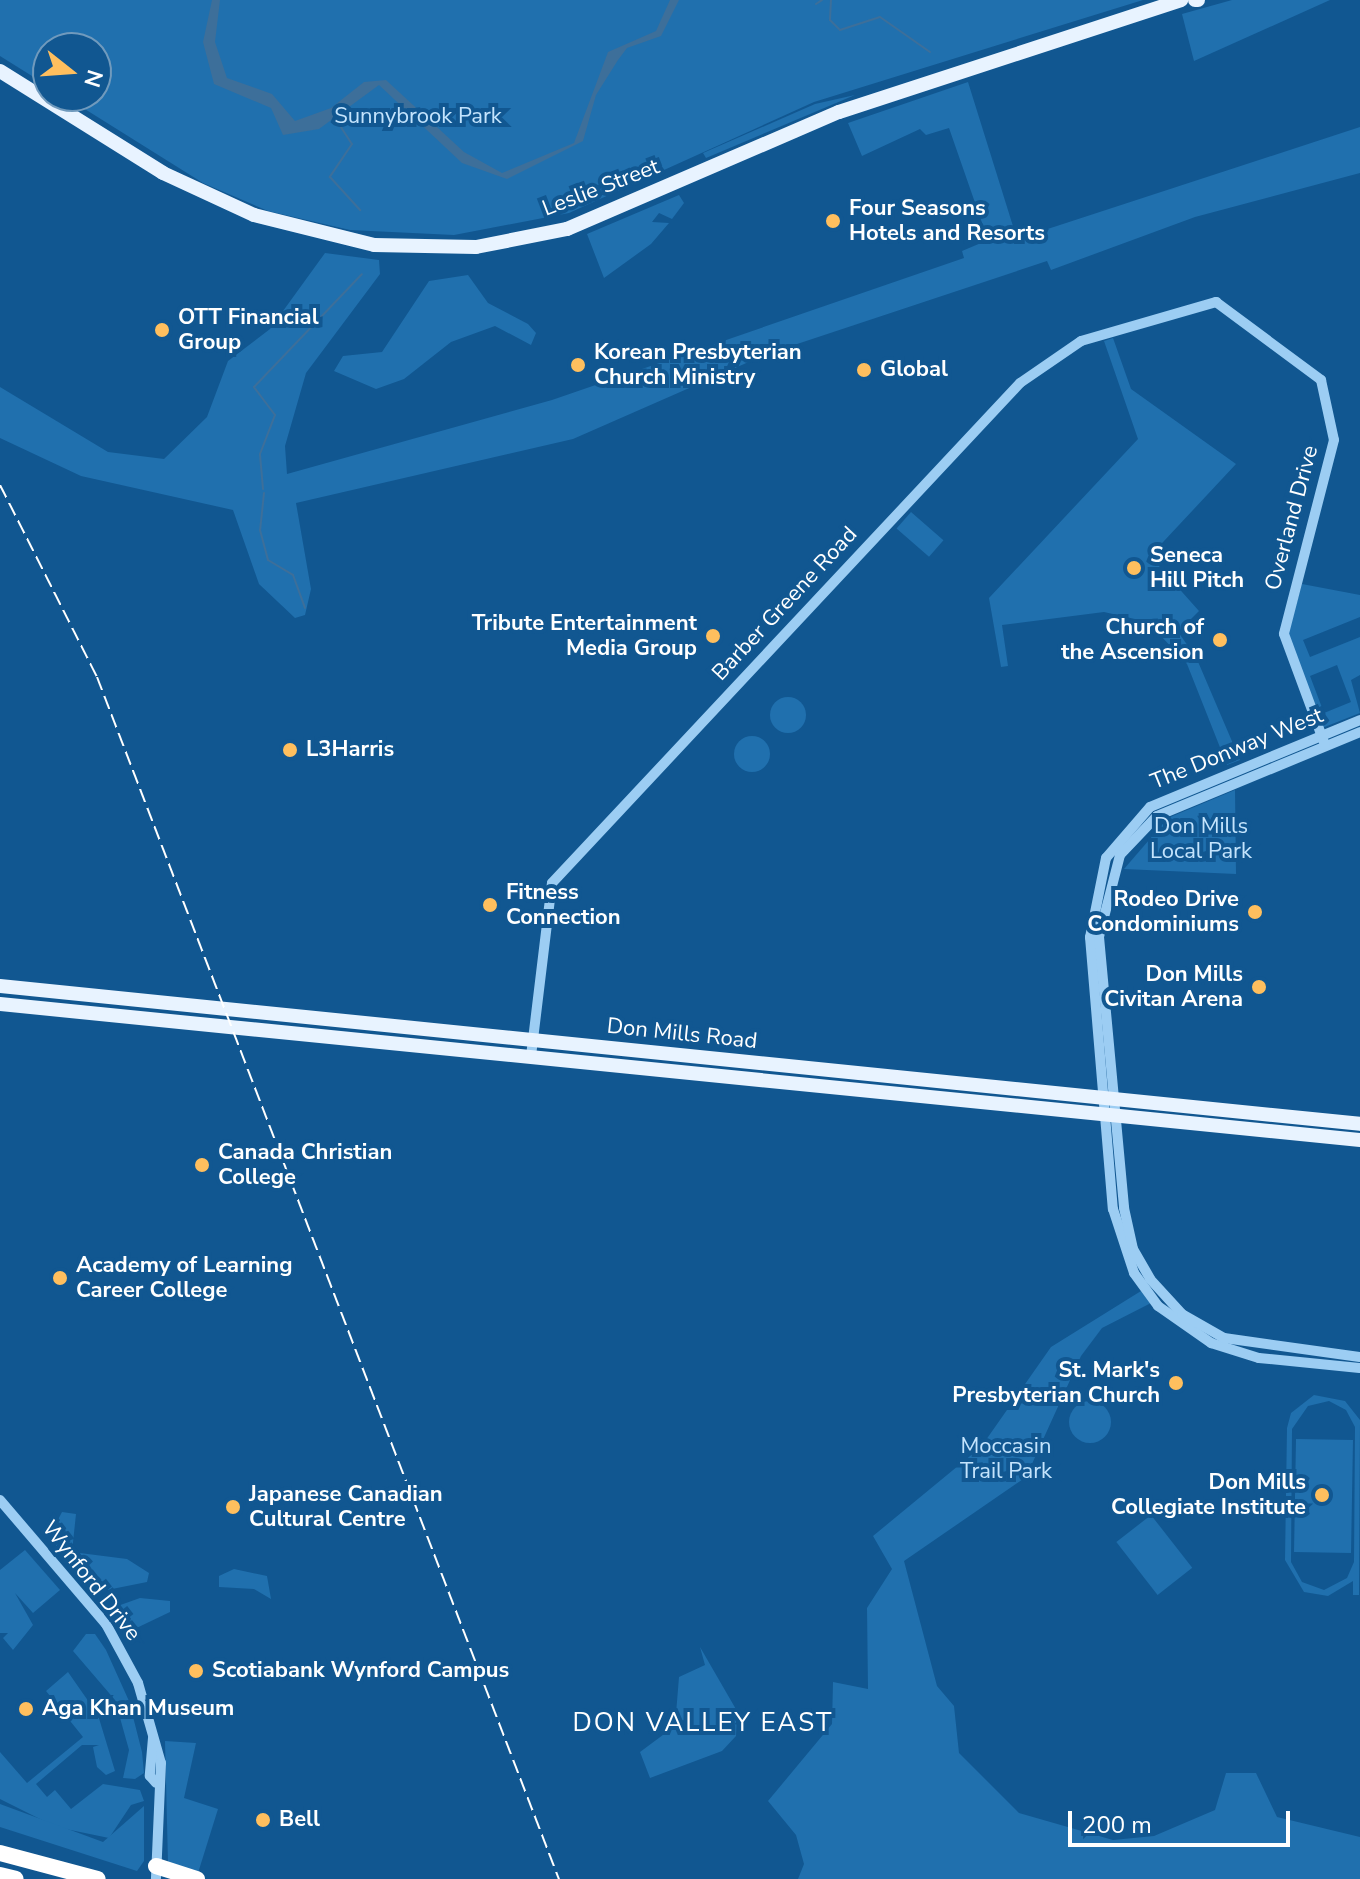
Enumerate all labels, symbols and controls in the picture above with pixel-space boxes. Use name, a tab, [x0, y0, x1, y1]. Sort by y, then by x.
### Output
north arrow	[32, 32, 112, 112]
text: N	[76, 66, 110, 91]
park label: Sunnybrook Park	[334, 104, 502, 130]
street label: Leslie Street	[539, 154, 663, 222]
place label: Four Seasons Hotels and Resorts	[849, 195, 1045, 246]
marker: Four Seasons Hotels and Resorts	[824, 212, 842, 230]
place label: OTT Financial Group	[178, 304, 319, 356]
marker: OTT Financial Group	[153, 321, 171, 339]
place label: Korean Presbyterian Church Ministry	[594, 339, 802, 390]
marker: Korean Presbyterian Church Ministry	[569, 356, 587, 374]
place label: Global	[880, 357, 948, 383]
marker: Global	[855, 361, 873, 379]
street label: Overland Drive	[1260, 443, 1324, 593]
street label: Barber Greene Road	[707, 522, 863, 686]
place label: Seneca Hill Pitch	[1150, 542, 1244, 594]
marker: Seneca Hill Pitch	[1125, 559, 1143, 577]
place label: Tribute Entertainment Media Group	[472, 610, 697, 662]
place label: Church of the Ascension	[1061, 614, 1204, 666]
marker: Tribute Entertainment Media Group	[704, 627, 722, 645]
marker: Church of the Ascension	[1211, 631, 1229, 649]
street label: The Donway West	[1147, 702, 1327, 796]
place label: L3Harris	[306, 737, 394, 763]
marker: L3Harris	[281, 741, 299, 759]
park label: Don Mills Local Park	[1150, 813, 1252, 864]
place label: Fitness Connection	[506, 879, 621, 930]
place label: Rodeo Drive Condominiums	[1087, 886, 1239, 938]
marker: Fitness Connection	[481, 896, 499, 914]
marker: Rodeo Drive Condominiums	[1246, 903, 1264, 921]
place label: Don Mills Civitan Arena	[1104, 961, 1243, 1012]
marker: Don Mills Civitan Arena	[1250, 978, 1268, 996]
street label: Don Mills Road	[606, 1013, 758, 1055]
place label: Canada Christian College	[218, 1139, 392, 1190]
marker: Canada Christian College	[193, 1156, 211, 1174]
place label: Academy of Learning Career College	[76, 1252, 292, 1304]
marker: Academy of Learning Career College	[51, 1269, 69, 1287]
place label: St. Mark's Presbyterian Church	[952, 1357, 1160, 1408]
marker: St. Mark's Presbyterian Church	[1167, 1374, 1185, 1392]
park label: Moccasin Trail Park	[960, 1433, 1052, 1484]
place label: Don Mills Collegiate Institute	[1111, 1469, 1306, 1520]
place label: Japanese Canadian Cultural Centre	[249, 1481, 443, 1532]
marker: Don Mills Collegiate Institute	[1313, 1486, 1331, 1504]
marker: Japanese Canadian Cultural Centre	[224, 1498, 242, 1516]
street label: Wynford Drive	[36, 1516, 146, 1646]
place label: Scotiabank Wynford Campus	[212, 1658, 509, 1684]
marker: Scotiabank Wynford Campus	[187, 1662, 205, 1680]
place label: Aga Khan Museum	[42, 1696, 234, 1722]
marker: Aga Khan Museum	[17, 1700, 35, 1718]
district label: DON VALLEY EAST	[573, 1707, 833, 1739]
scale bar	[1072, 1795, 1294, 1845]
place label: Bell	[279, 1807, 320, 1833]
text: 200 m	[1082, 1809, 1152, 1841]
marker: Bell	[254, 1811, 272, 1829]

